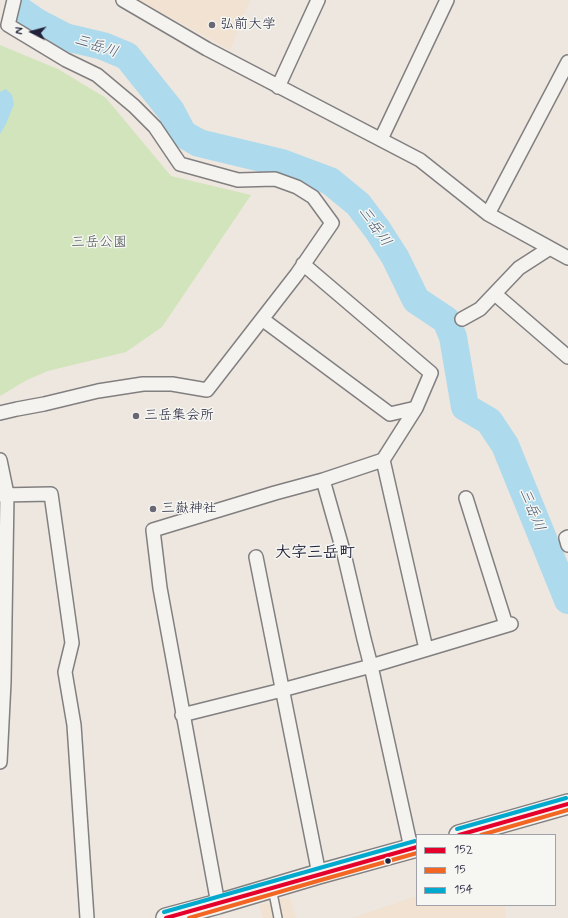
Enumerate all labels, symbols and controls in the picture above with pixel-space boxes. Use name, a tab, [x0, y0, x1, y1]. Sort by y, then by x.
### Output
north arrow	[12, 12, 52, 52]
place label: 弘前大学	[220, 17, 276, 33]
marker: 弘前大学	[207, 20, 217, 30]
text: N	[13, 26, 27, 35]
water label: 三岳川	[72, 31, 120, 63]
water label: 三岳川	[354, 203, 394, 251]
park label: 三岳公園	[71, 235, 127, 251]
place label: 三岳集会所	[144, 408, 214, 424]
marker: 三岳集会所	[131, 411, 141, 421]
water label: 三岳川	[514, 486, 548, 534]
place label: 三嶽神社	[161, 501, 217, 517]
marker: 三嶽神社	[148, 504, 158, 514]
district label: 大字三岳町	[275, 544, 355, 564]
legend	[416, 834, 556, 906]
text: 152	[454, 842, 473, 858]
unlabelled marker	[383, 856, 393, 866]
text: 15	[454, 862, 466, 878]
text: 154	[454, 882, 473, 898]

